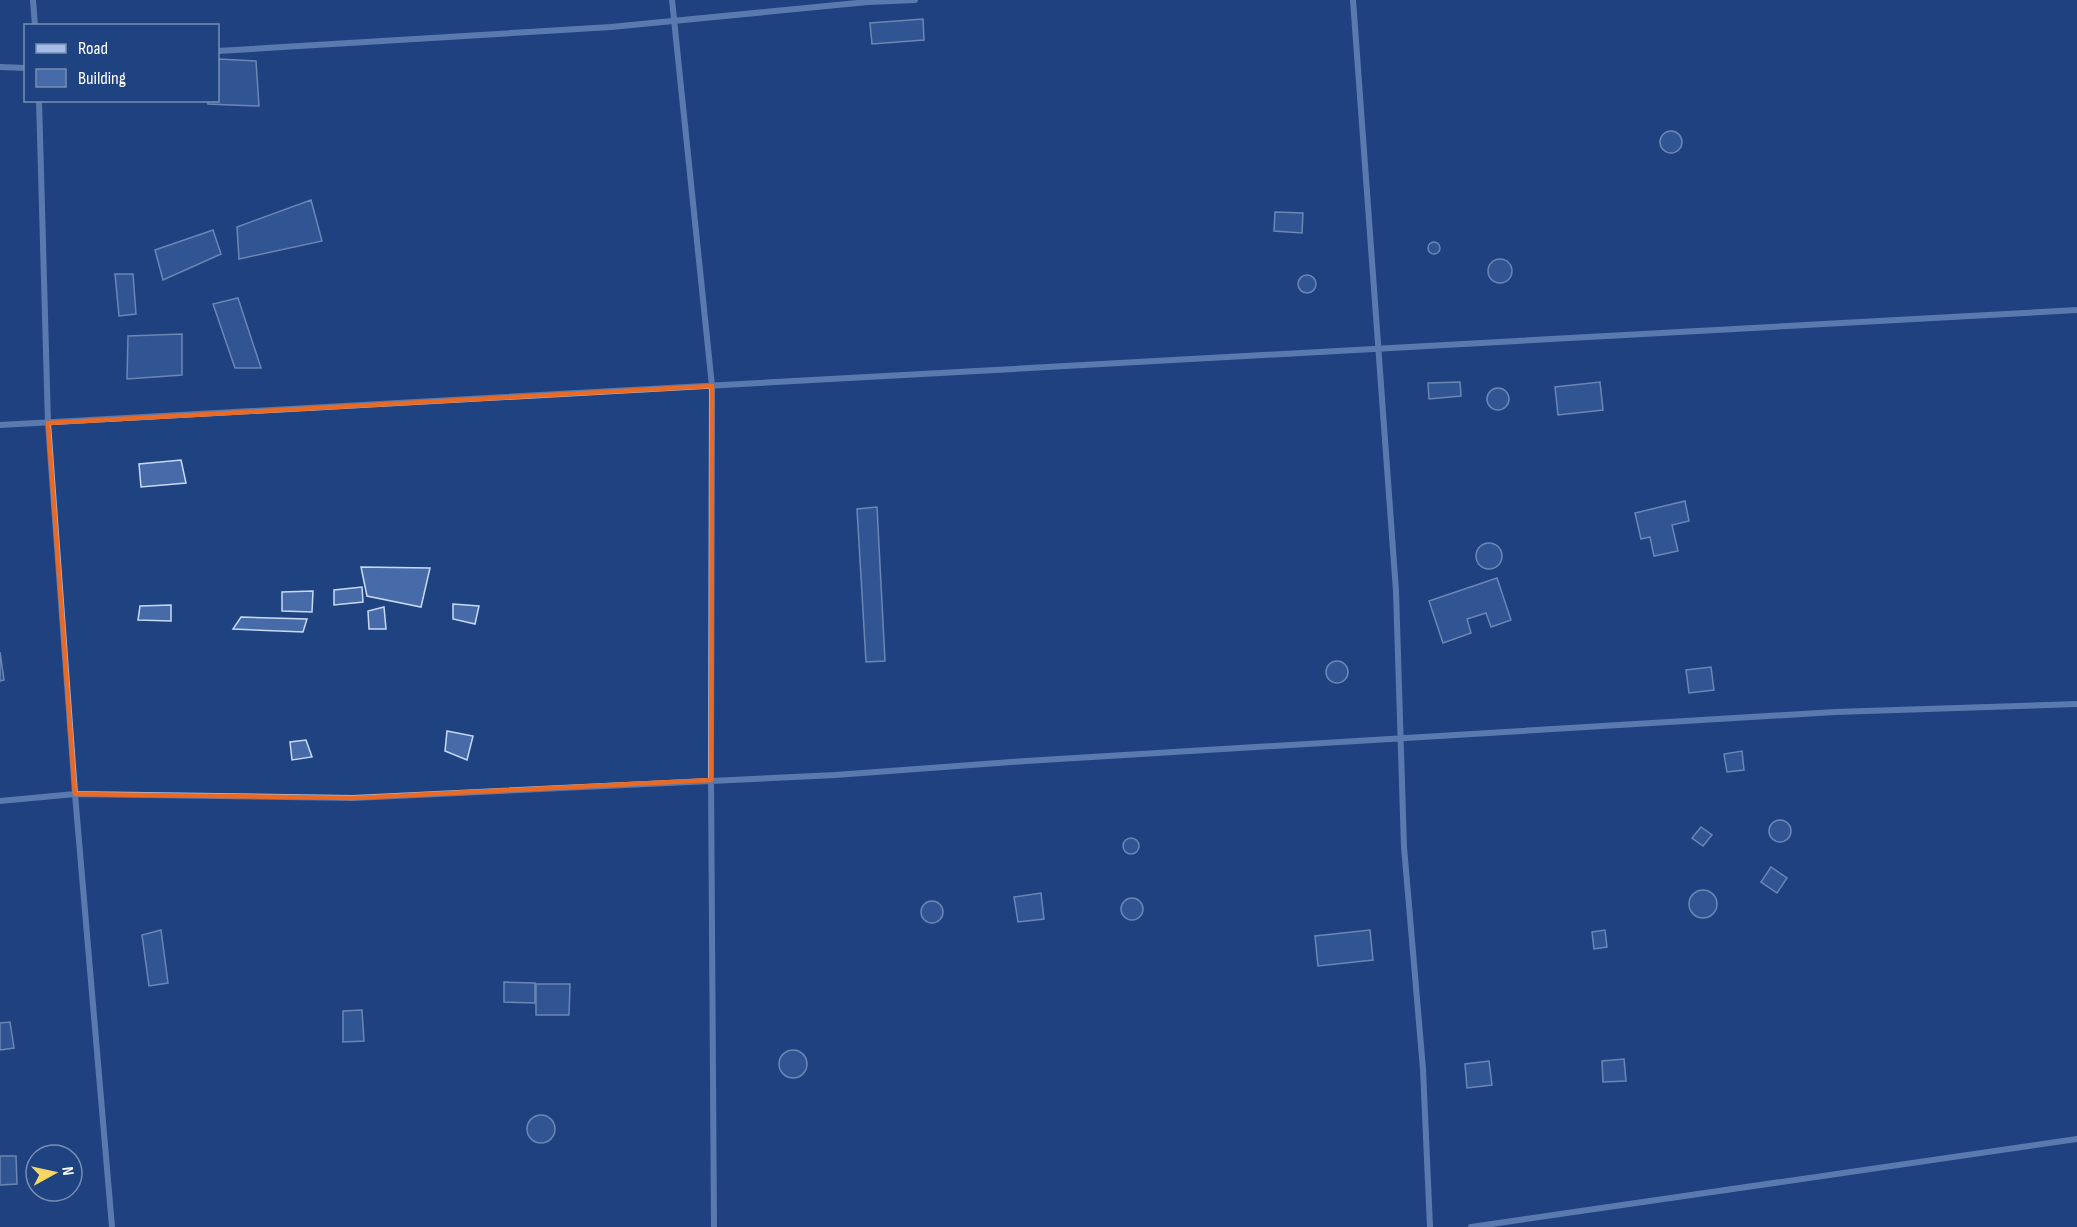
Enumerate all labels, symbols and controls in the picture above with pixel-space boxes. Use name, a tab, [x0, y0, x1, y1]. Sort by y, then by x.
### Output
legend	[24, 24, 219, 102]
text: Road	[78, 38, 108, 59]
text: Building	[78, 68, 126, 89]
north arrow	[24, 1143, 84, 1203]
text: N	[57, 1166, 77, 1177]

